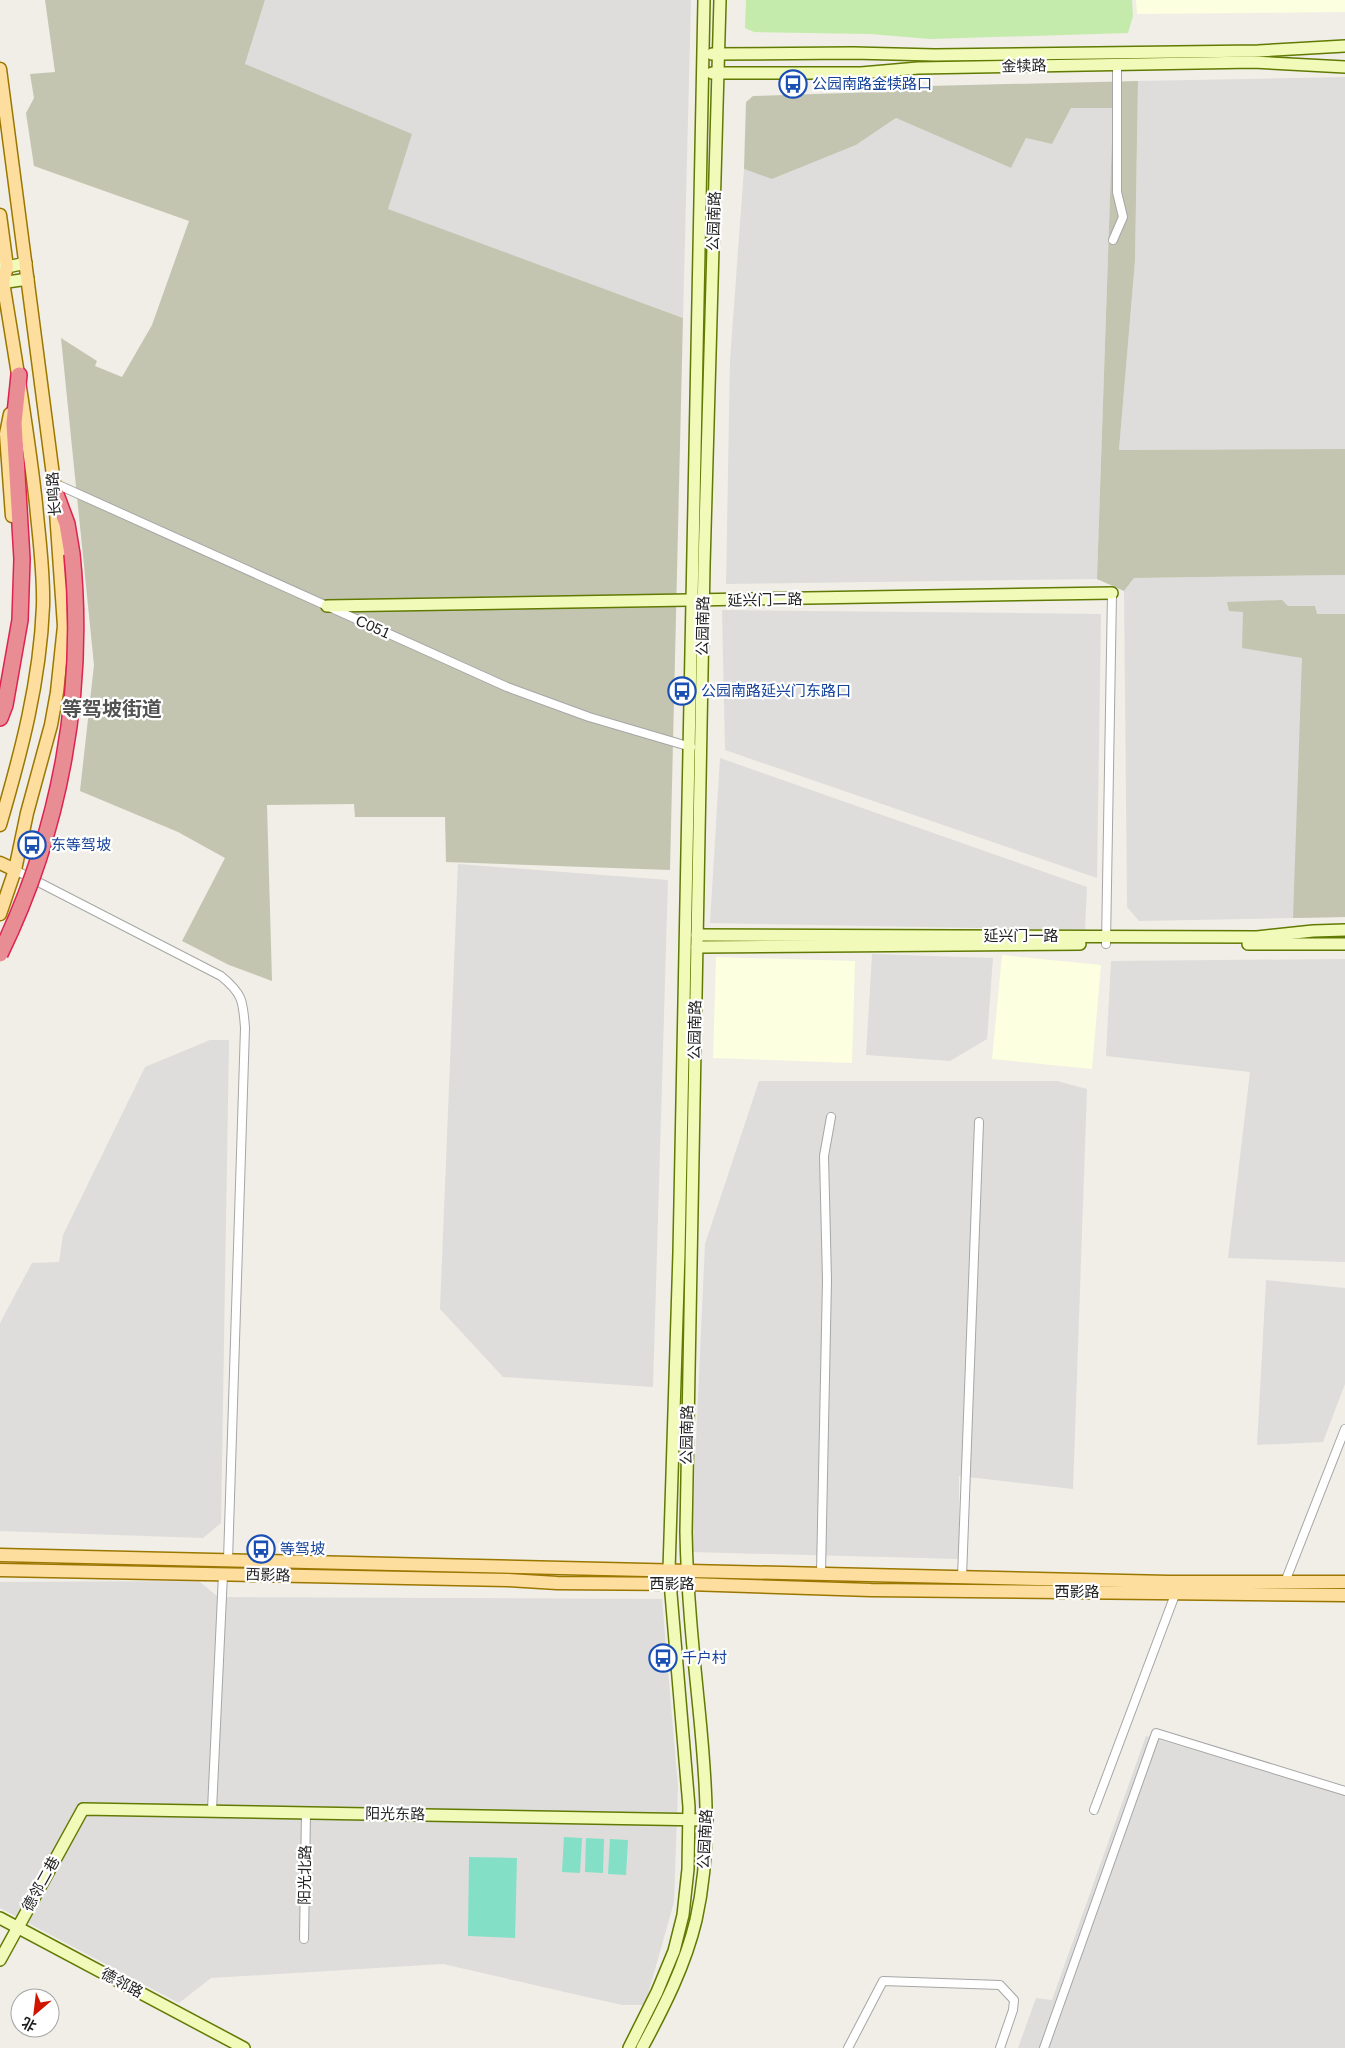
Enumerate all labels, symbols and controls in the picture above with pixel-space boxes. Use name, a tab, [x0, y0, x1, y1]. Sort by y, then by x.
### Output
street label: 金犊路	[1001, 57, 1047, 74]
bus stop icon: 公园南路金犊路口	[778, 69, 808, 99]
place label: 公园南路金犊路口	[812, 75, 932, 92]
street label: 公园南路	[704, 191, 723, 251]
street label: 长鸣路	[43, 471, 64, 517]
street label: 延兴门二路	[727, 590, 803, 609]
street label: 公园南路	[693, 596, 712, 656]
street label: C051	[353, 611, 393, 642]
bus stop icon: 公园南路延兴门东路口	[667, 676, 697, 706]
place label: 公园南路延兴门东路口	[701, 682, 851, 699]
district label: 等驾坡街道	[62, 698, 162, 720]
bus stop icon: 东等驾坡	[17, 830, 47, 860]
place label: 东等驾坡	[51, 836, 111, 853]
street label: 延兴门一路	[983, 927, 1059, 944]
street label: 公园南路	[685, 1000, 704, 1060]
street label: 公园南路	[677, 1405, 696, 1465]
bus stop icon: 等驾坡	[246, 1534, 276, 1564]
place label: 等驾坡	[280, 1540, 325, 1557]
street label: 西影路	[245, 1565, 291, 1584]
street label: 西影路	[649, 1575, 695, 1592]
street label: 西影路	[1054, 1583, 1100, 1600]
bus stop icon: 千户村	[648, 1643, 678, 1673]
place label: 千户村	[682, 1649, 727, 1666]
street label: 阳光东路	[365, 1804, 425, 1823]
street label: 公园南路	[694, 1809, 715, 1869]
street label: 阳光北路	[295, 1845, 314, 1905]
street label: 德邻二巷	[19, 1853, 63, 1914]
street label: 德邻路	[98, 1964, 146, 2001]
north arrow	[10, 1988, 60, 2038]
text: 北	[19, 2014, 39, 2035]

